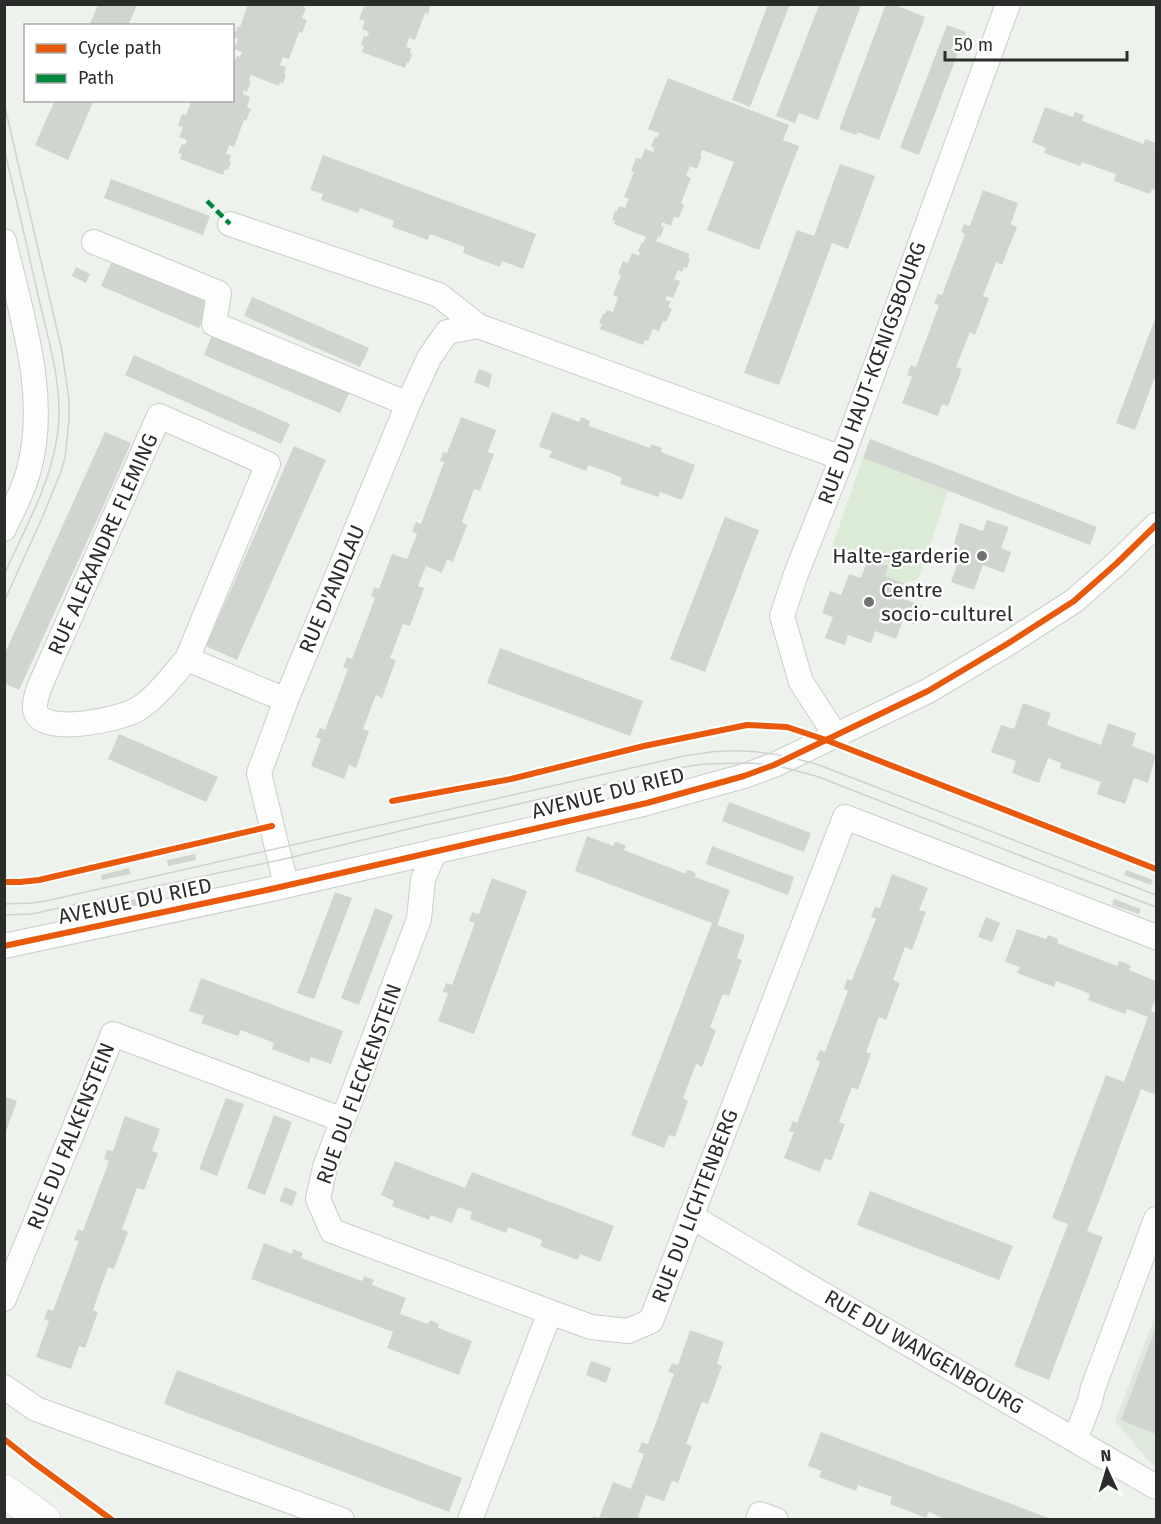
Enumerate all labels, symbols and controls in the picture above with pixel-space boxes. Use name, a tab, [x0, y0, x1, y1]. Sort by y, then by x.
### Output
legend	[24, 24, 234, 102]
scale bar	[945, 24, 1126, 62]
text: 50 m	[954, 34, 993, 56]
text: Cycle path	[78, 37, 162, 59]
text: Path	[78, 67, 114, 89]
street label: RUE DU HAUT-KŒNIGSBOURG	[812, 238, 932, 508]
street label: RUE ALEXANDRE FLEMING	[42, 429, 164, 659]
street label: RUE D'ANDLAU	[293, 521, 371, 657]
place label: Halte-garderie	[832, 543, 970, 569]
marker: Halte-garderie	[975, 549, 989, 563]
place label: Centre socio-culturel	[881, 577, 1013, 627]
marker: Centre socio-culturel	[862, 595, 876, 609]
street label: AVENUE DU RIED	[529, 761, 687, 825]
street label: AVENUE DU RIED	[56, 872, 214, 930]
street label: RUE DU FLECKENSTEIN	[311, 980, 407, 1188]
street label: RUE DU FALKENSTEIN	[22, 1039, 120, 1233]
street label: RUE DU LICHTENBERG	[646, 1106, 744, 1306]
street label: RUE DU WANGENBOURG	[820, 1284, 1028, 1420]
north arrow	[1077, 1440, 1137, 1500]
text: N	[1100, 1446, 1112, 1465]

